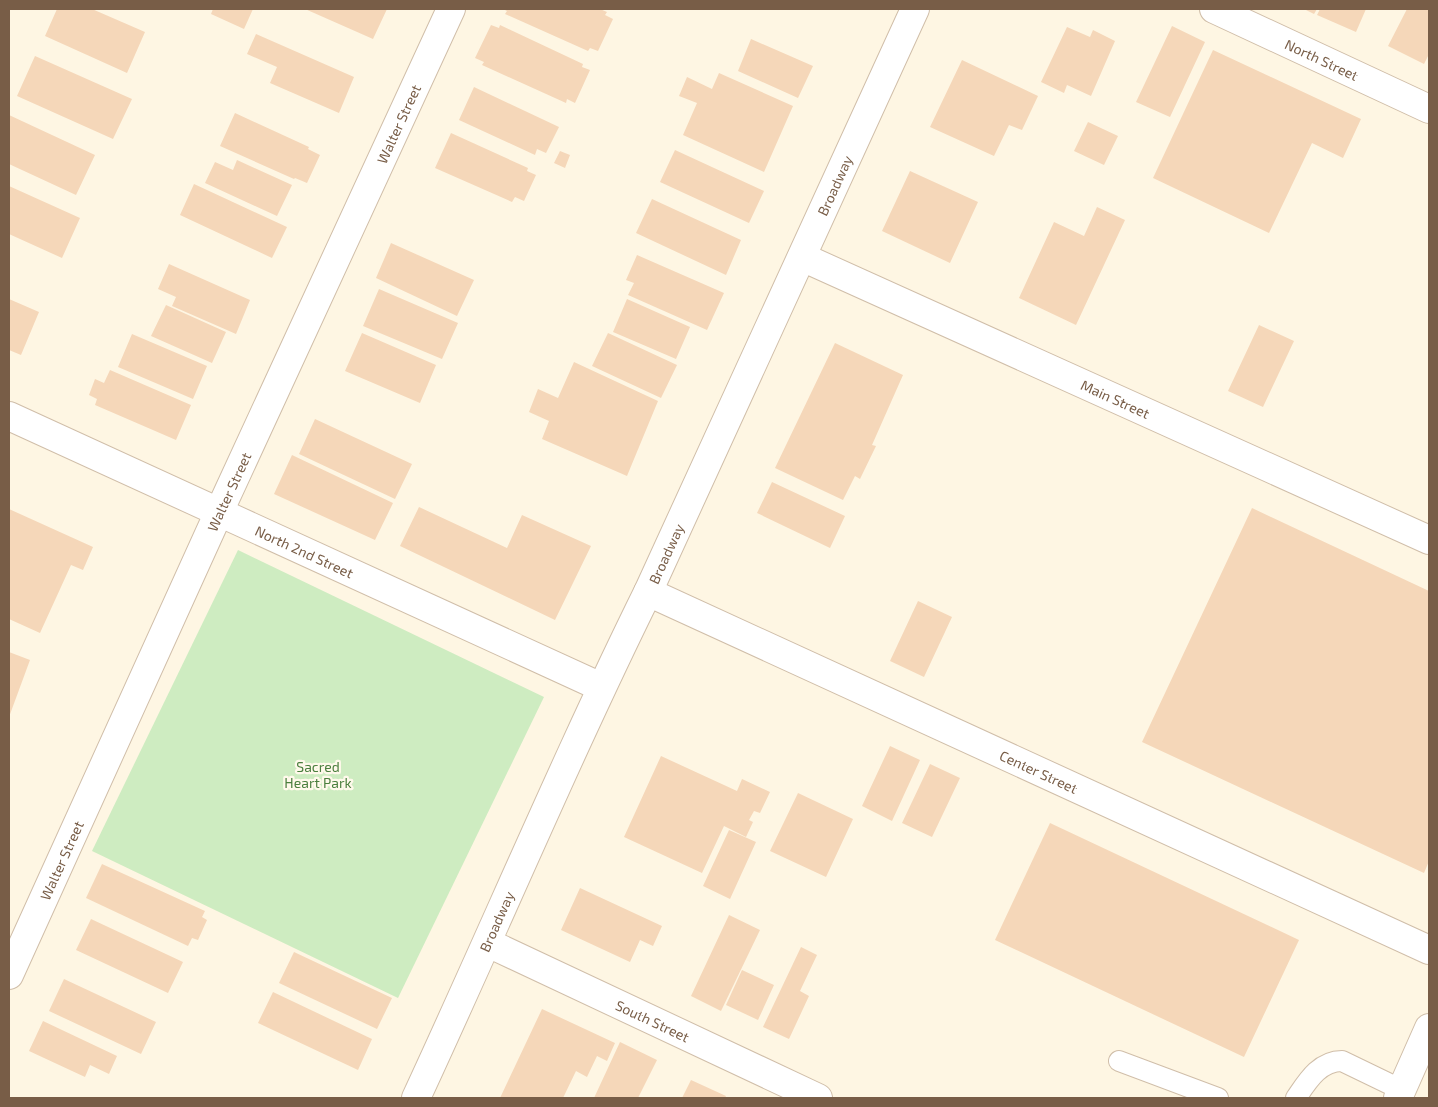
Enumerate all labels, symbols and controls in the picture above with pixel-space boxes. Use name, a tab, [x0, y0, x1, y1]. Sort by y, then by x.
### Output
street label: North Street	[1282, 35, 1361, 84]
street label: Walter Street	[373, 81, 424, 166]
street label: Broadway	[813, 152, 856, 218]
street label: Main Street	[1078, 376, 1153, 421]
street label: Walter Street	[203, 449, 254, 534]
street label: Broadway	[644, 520, 687, 586]
street label: North 2nd Street	[253, 521, 356, 581]
street label: Center Street	[997, 746, 1081, 796]
park label: Sacred Heart Park	[284, 758, 352, 791]
street label: Walter Street	[36, 818, 86, 903]
street label: Broadway	[475, 888, 517, 954]
street label: South Street	[613, 996, 692, 1045]

